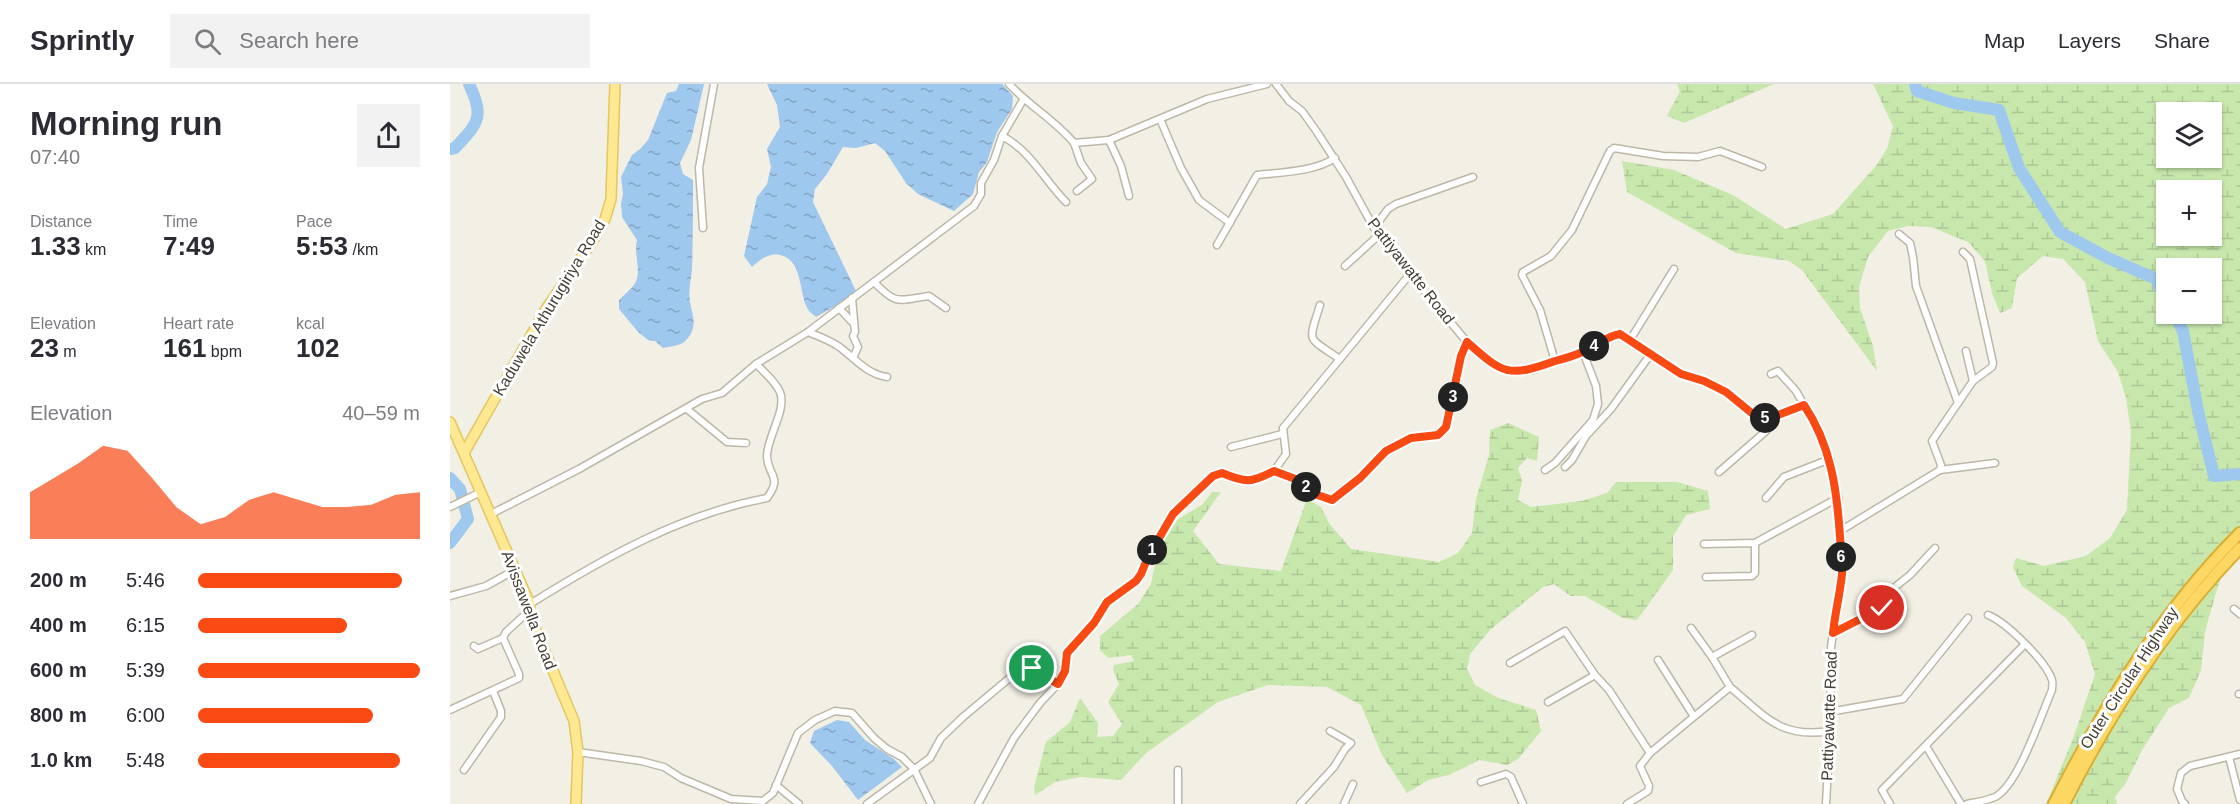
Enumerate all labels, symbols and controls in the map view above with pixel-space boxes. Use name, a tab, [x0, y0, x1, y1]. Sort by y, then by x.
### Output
search box	[170, 14, 590, 68]
text: Sprintly	[30, 25, 134, 56]
icon: search	[191, 25, 224, 58]
text: Search here	[239, 28, 359, 53]
text: Map	[1984, 29, 2025, 52]
text: Layers	[2058, 29, 2121, 52]
text: Share	[2154, 29, 2210, 52]
map controls	[2156, 102, 2222, 324]
button: layers	[2156, 102, 2222, 168]
button: share	[357, 104, 420, 167]
text: Morning run	[30, 105, 222, 142]
text: 07:40	[30, 146, 80, 168]
button: +	[2156, 180, 2222, 246]
text: Distance	[30, 213, 92, 230]
text: Time	[163, 213, 198, 230]
text: Pace	[296, 213, 332, 230]
street label: Pattiyawatte Road	[1364, 215, 1458, 327]
street label: Kaduwela Athurugiriya Road	[490, 217, 608, 399]
text: 1.33	[30, 231, 81, 261]
text: 7:49	[163, 231, 215, 261]
text: 5:53	[296, 231, 348, 261]
text: km	[81, 241, 106, 258]
text: /km	[348, 241, 378, 258]
button: −	[2156, 258, 2222, 324]
text: Elevation	[30, 315, 96, 332]
text: Heart rate	[163, 315, 234, 332]
text: kcal	[296, 315, 324, 332]
pin: 4	[1579, 331, 1609, 361]
text: 23	[30, 333, 59, 363]
text: 161	[163, 333, 206, 363]
text: 102	[296, 333, 339, 363]
text: 4	[1590, 337, 1598, 354]
text: m	[59, 343, 77, 360]
text: bpm	[206, 343, 242, 360]
pin: 3	[1438, 382, 1468, 412]
text: 3	[1449, 388, 1457, 405]
text: Elevation	[30, 402, 112, 424]
text: 40–59 m	[342, 402, 420, 424]
pin: 5	[1750, 403, 1780, 433]
text: 5	[1761, 409, 1769, 426]
pin: 2	[1291, 472, 1321, 502]
text: 2	[1302, 478, 1310, 495]
pin: 1	[1137, 535, 1167, 565]
text: 1	[1148, 541, 1156, 558]
pin: 6	[1826, 542, 1856, 572]
street label: Avissawella Road	[498, 548, 560, 672]
text: 6	[1837, 548, 1845, 565]
text: 200 m	[30, 569, 87, 591]
text: 5:46	[126, 569, 165, 591]
pin	[1856, 582, 1907, 633]
icon: check	[1865, 591, 1898, 624]
street label: Outer Circular Highway	[2077, 604, 2181, 752]
text: 400 m	[30, 614, 87, 636]
text: 6:15	[126, 614, 165, 636]
pin	[1006, 642, 1057, 693]
icon: arrive	[1015, 651, 1048, 684]
street label: Pattiyawatte Road	[1818, 651, 1840, 781]
text: 600 m	[30, 659, 87, 681]
text: 5:39	[126, 659, 165, 681]
text: 800 m	[30, 704, 87, 726]
text: 6:00	[126, 704, 165, 726]
text: 1.0 km	[30, 749, 92, 771]
text: 5:48	[126, 749, 165, 771]

